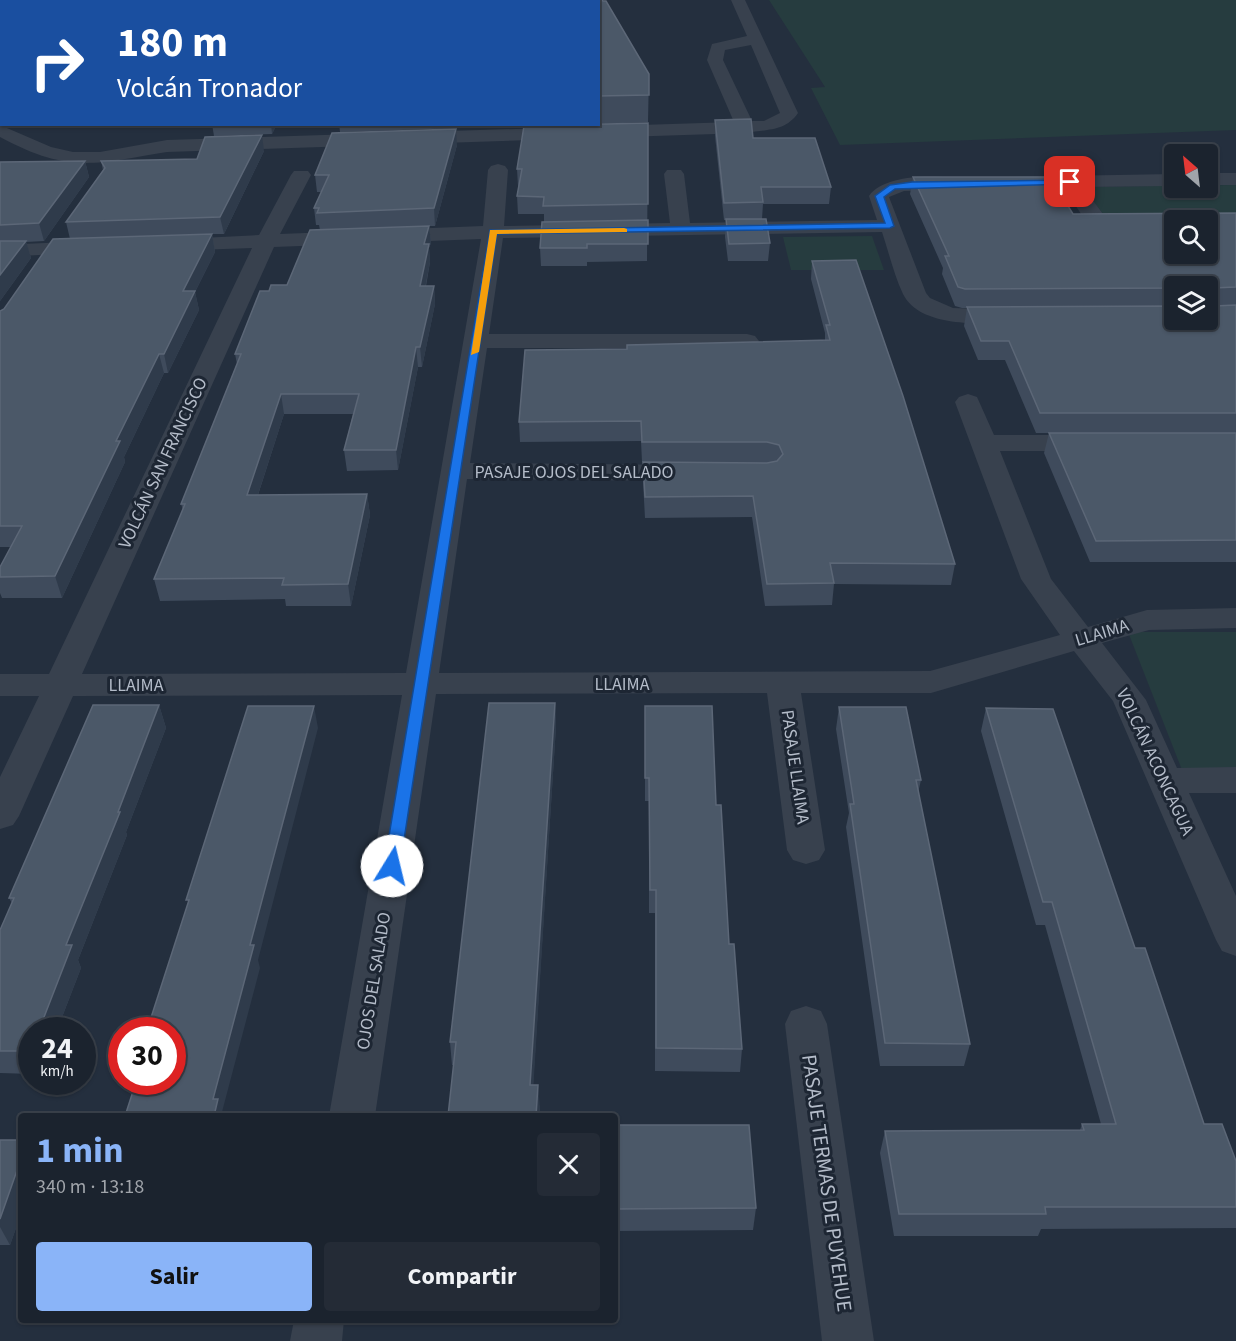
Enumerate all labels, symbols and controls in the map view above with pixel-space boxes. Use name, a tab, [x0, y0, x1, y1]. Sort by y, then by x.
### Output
text: 180 m	[117, 13, 228, 73]
icon: right	[18, 24, 96, 102]
text: Volcán Tronador	[117, 69, 302, 108]
north arrow	[1164, 144, 1218, 198]
map controls	[1164, 144, 1218, 330]
pin	[1044, 156, 1095, 207]
icon: arrive	[1053, 165, 1086, 198]
button: search	[1164, 210, 1218, 264]
button: layers	[1164, 276, 1218, 330]
street label: VOLCÁN SAN FRANCISCO	[112, 373, 214, 553]
street label: PASAJE OJOS DEL SALADO	[474, 460, 674, 485]
street label: LLAIMA	[1072, 613, 1132, 653]
street label: LLAIMA	[595, 672, 650, 697]
street label: LLAIMA	[109, 673, 164, 698]
street label: VOLCÁN ACONCAGUA	[1110, 684, 1200, 840]
street label: PASAJE LLAIMA	[775, 708, 815, 826]
position arrow	[360, 834, 424, 898]
street label: OJOS DEL SALADO	[351, 910, 397, 1052]
speed limit sign: 30	[108, 1017, 186, 1095]
text: 24	[41, 1027, 73, 1070]
street label: PASAJE TERMAS DE PUYEHUE	[794, 1053, 860, 1313]
text: km/h	[40, 1061, 74, 1082]
text: 1 min	[36, 1125, 124, 1176]
button: close	[537, 1133, 600, 1196]
text: 340 m · 13:18	[36, 1173, 144, 1201]
button: Salir	[36, 1242, 312, 1311]
button: Compartir	[324, 1242, 600, 1311]

